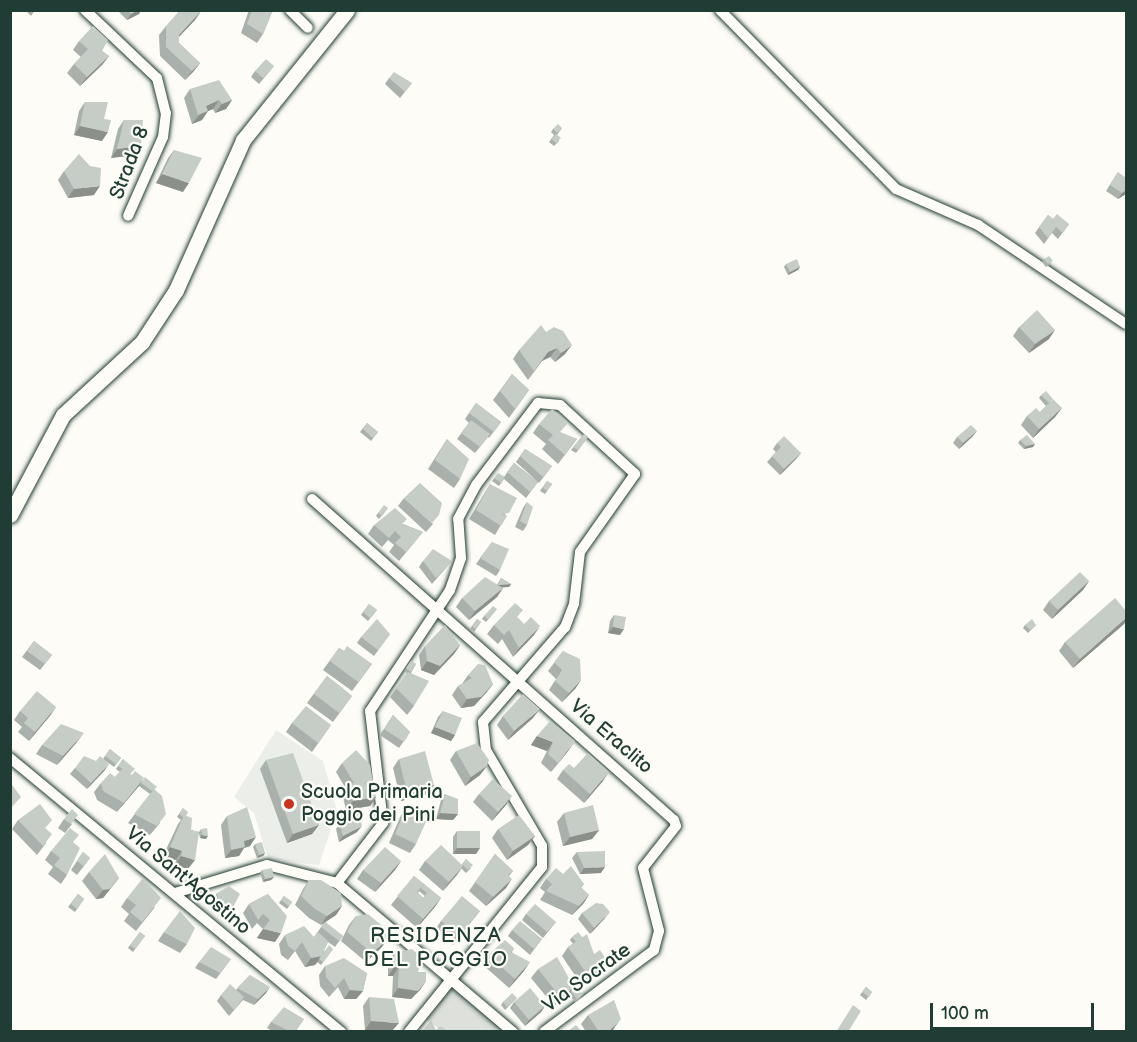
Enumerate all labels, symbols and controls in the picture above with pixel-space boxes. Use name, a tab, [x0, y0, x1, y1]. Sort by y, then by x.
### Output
street label: Strada 8	[105, 123, 155, 203]
street label: Via Eraclito	[565, 695, 657, 779]
place label: Scuola Primaria Poggio dei Pini	[301, 780, 443, 827]
marker: Scuola Primaria Poggio dei Pini	[282, 797, 296, 811]
street label: Via Sant'Agostino	[121, 822, 255, 940]
district label: RESIDENZA DEL POGGIO	[364, 923, 508, 973]
street label: Via Socrate	[538, 938, 636, 1018]
scale bar	[933, 991, 1096, 1029]
text: 100 m	[941, 1003, 989, 1024]

